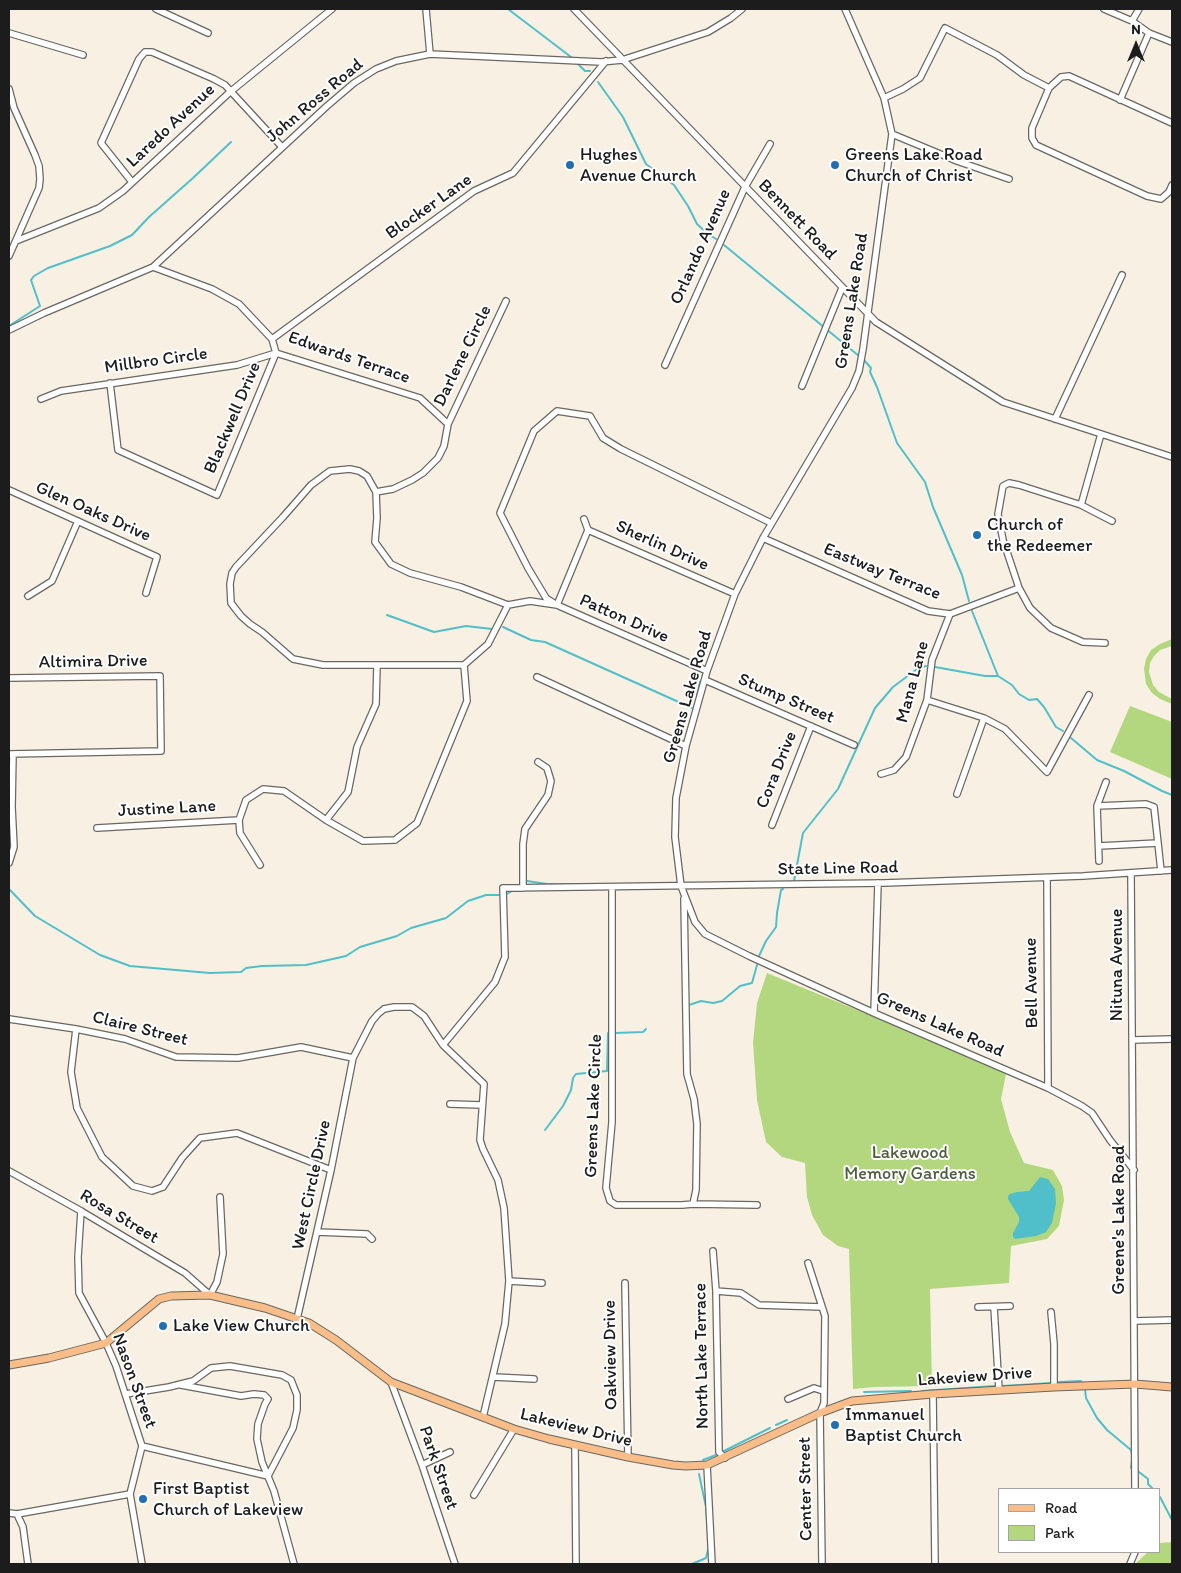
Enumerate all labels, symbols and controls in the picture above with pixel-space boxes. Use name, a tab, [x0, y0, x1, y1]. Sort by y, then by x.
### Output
north arrow	[1111, 20, 1161, 70]
text: N	[1131, 21, 1141, 38]
street label: John Ross Road	[262, 54, 368, 148]
street label: Laredo Avenue	[122, 79, 220, 173]
place label: Hughes Avenue Church	[580, 144, 696, 186]
place label: Greens Lake Road Church of Christ	[845, 144, 983, 186]
marker: Hughes Avenue Church	[564, 159, 576, 171]
marker: Greens Lake Road Church of Christ	[829, 159, 841, 171]
street label: Blocker Lane	[382, 169, 476, 245]
street label: Bennett Road	[753, 175, 841, 265]
street label: Orlando Avenue	[666, 186, 736, 308]
street label: Greens Lake Road	[831, 231, 873, 371]
street label: Darlene Circle	[429, 302, 497, 410]
street label: Edwards Terrace	[285, 327, 413, 389]
street label: Millbro Circle	[103, 343, 209, 379]
street label: Blackwell Drive	[200, 359, 266, 477]
street label: Glen Oaks Drive	[32, 477, 154, 547]
place label: Church of the Redeemer	[987, 514, 1092, 556]
street label: Sherlin Drive	[612, 516, 712, 576]
marker: Church of the Redeemer	[971, 529, 983, 541]
street label: Eastway Terrace	[820, 539, 944, 605]
street label: Patton Drive	[576, 590, 672, 648]
street label: Greens Lake Road	[659, 628, 717, 766]
street label: Mana Lane	[892, 639, 934, 725]
street label: Altimira Drive	[38, 650, 148, 674]
street label: Stump Street	[735, 669, 837, 729]
street label: Cora Drive	[752, 728, 802, 812]
street label: Justine Lane	[117, 796, 217, 822]
street label: State Line Road	[777, 857, 899, 881]
street label: Nituna Avenue	[1106, 909, 1128, 1021]
street label: Bell Avenue	[1020, 937, 1044, 1029]
street label: Greens Lake Road	[873, 987, 1007, 1063]
street label: Claire Street	[90, 1007, 190, 1051]
street label: Greens Lake Circle	[581, 1034, 607, 1178]
street label: West Circle Drive	[288, 1118, 336, 1252]
park label: Lakewood Memory Gardens	[844, 1142, 976, 1184]
street label: Greene's Lake Road	[1108, 1145, 1130, 1295]
street label: Rosa Street	[76, 1185, 162, 1249]
street label: North Lake Terrace	[690, 1283, 714, 1429]
street label: Oakview Drive	[599, 1300, 623, 1410]
place label: Lake View Church	[173, 1315, 310, 1337]
marker: Lake View Church	[157, 1320, 169, 1332]
street label: Nason Street	[107, 1330, 161, 1432]
street label: Lakeview Drive	[917, 1362, 1033, 1392]
street label: Lakeview Drive	[518, 1404, 634, 1452]
place label: Immanuel Baptist Church	[845, 1404, 962, 1446]
marker: Immanuel Baptist Church	[829, 1419, 841, 1431]
street label: Park Street	[414, 1423, 462, 1513]
street label: Center Street	[794, 1437, 818, 1541]
place label: First Baptist Church of Lakeview	[153, 1478, 303, 1520]
legend	[998, 1488, 1161, 1553]
marker: First Baptist Church of Lakeview	[137, 1493, 149, 1505]
text: Road	[1045, 1499, 1077, 1517]
text: Park	[1045, 1524, 1075, 1542]

